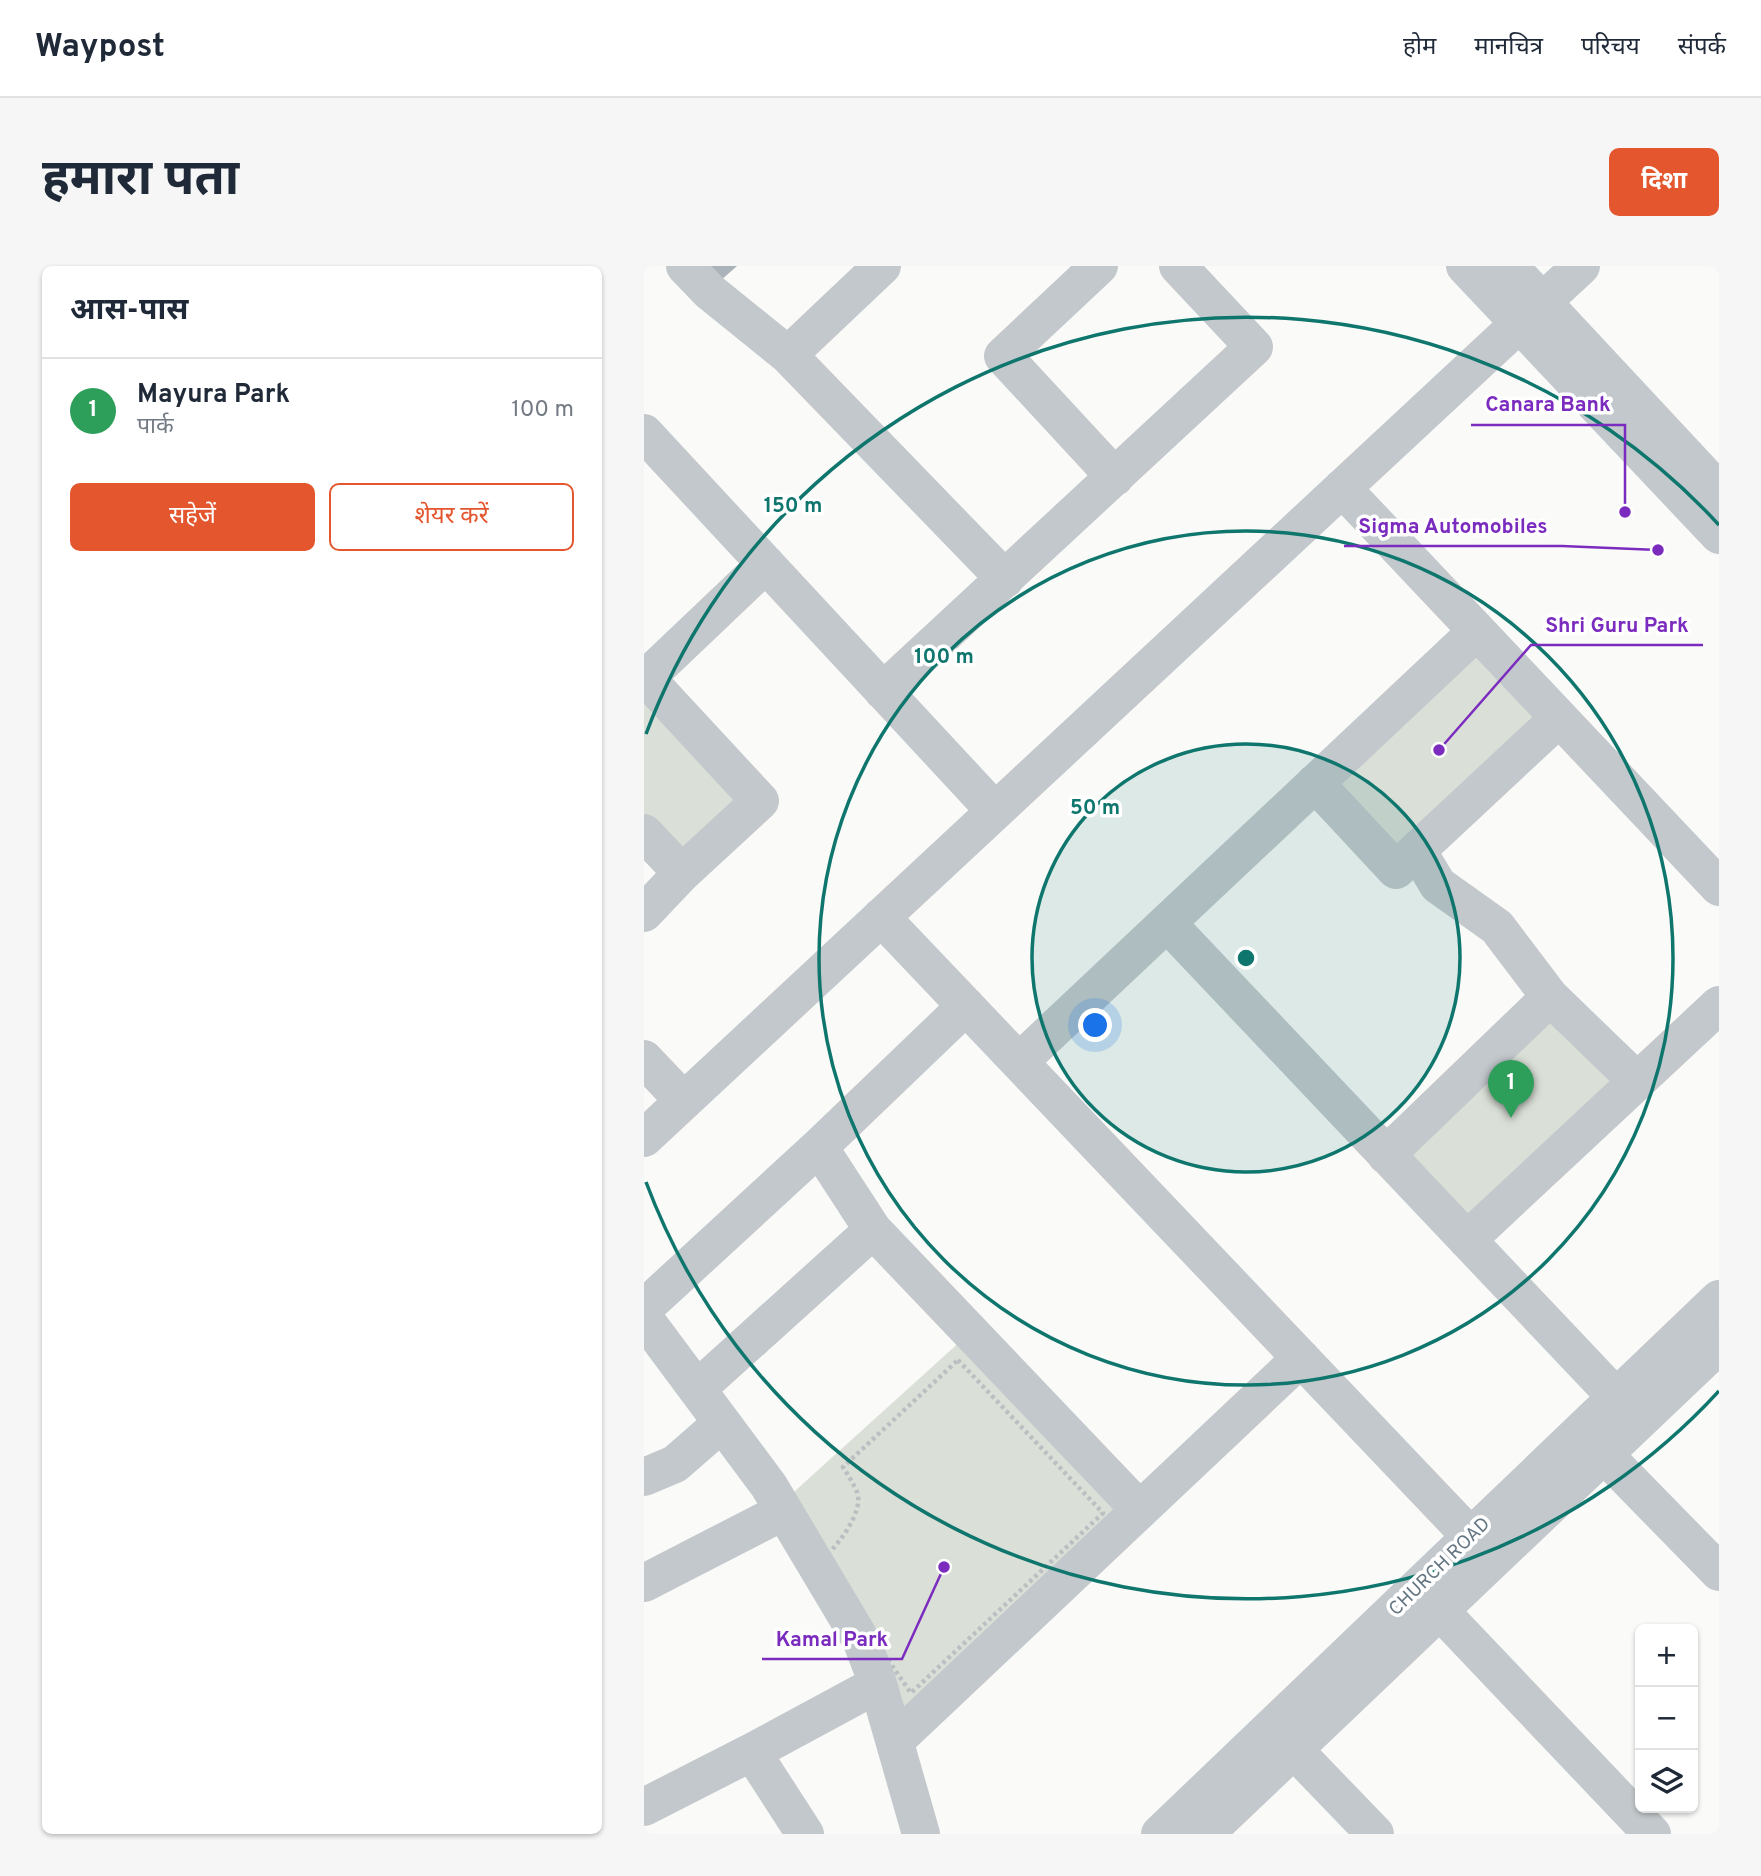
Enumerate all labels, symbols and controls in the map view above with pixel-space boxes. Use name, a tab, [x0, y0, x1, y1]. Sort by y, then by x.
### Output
text: Waypost	[35, 27, 165, 69]
text: होम	[1403, 33, 1436, 63]
text: मानचित्र	[1474, 33, 1543, 63]
text: परिचय	[1581, 33, 1640, 63]
text: संपर्क	[1678, 33, 1726, 63]
button: दिशा	[1609, 148, 1719, 216]
text: हमारा पता	[42, 151, 239, 213]
text: आस-पास	[70, 293, 188, 330]
text: Mayura Park	[137, 379, 290, 412]
callout: Canara Bank	[1471, 383, 1625, 425]
text: Canara Bank	[1485, 392, 1611, 419]
text: 1	[88, 396, 98, 425]
text: 100 m	[511, 396, 574, 425]
text: पार्क	[137, 413, 174, 442]
button: सहेजें	[70, 483, 315, 551]
button: शेयर करें	[329, 483, 574, 551]
text: 150 m	[764, 493, 822, 520]
callout: Sigma Automobiles	[1344, 504, 1562, 546]
text: Sigma Automobiles	[1358, 514, 1548, 541]
callout: Shri Guru Park	[1531, 603, 1703, 645]
text: Shri Guru Park	[1545, 613, 1689, 640]
text: 100 m	[914, 644, 974, 671]
text: 50 m	[1070, 795, 1120, 822]
centre of rings	[1234, 946, 1258, 970]
your location	[1078, 1008, 1112, 1042]
pin: 1	[1488, 1060, 1534, 1118]
street label: CHURCH ROAD	[1384, 1513, 1496, 1621]
callout: Kamal Park	[762, 1617, 902, 1659]
map controls	[1635, 1624, 1698, 1813]
button: +	[1635, 1624, 1698, 1687]
text: Kamal Park	[776, 1627, 889, 1654]
button: −	[1635, 1687, 1698, 1750]
button: layers	[1635, 1750, 1698, 1813]

